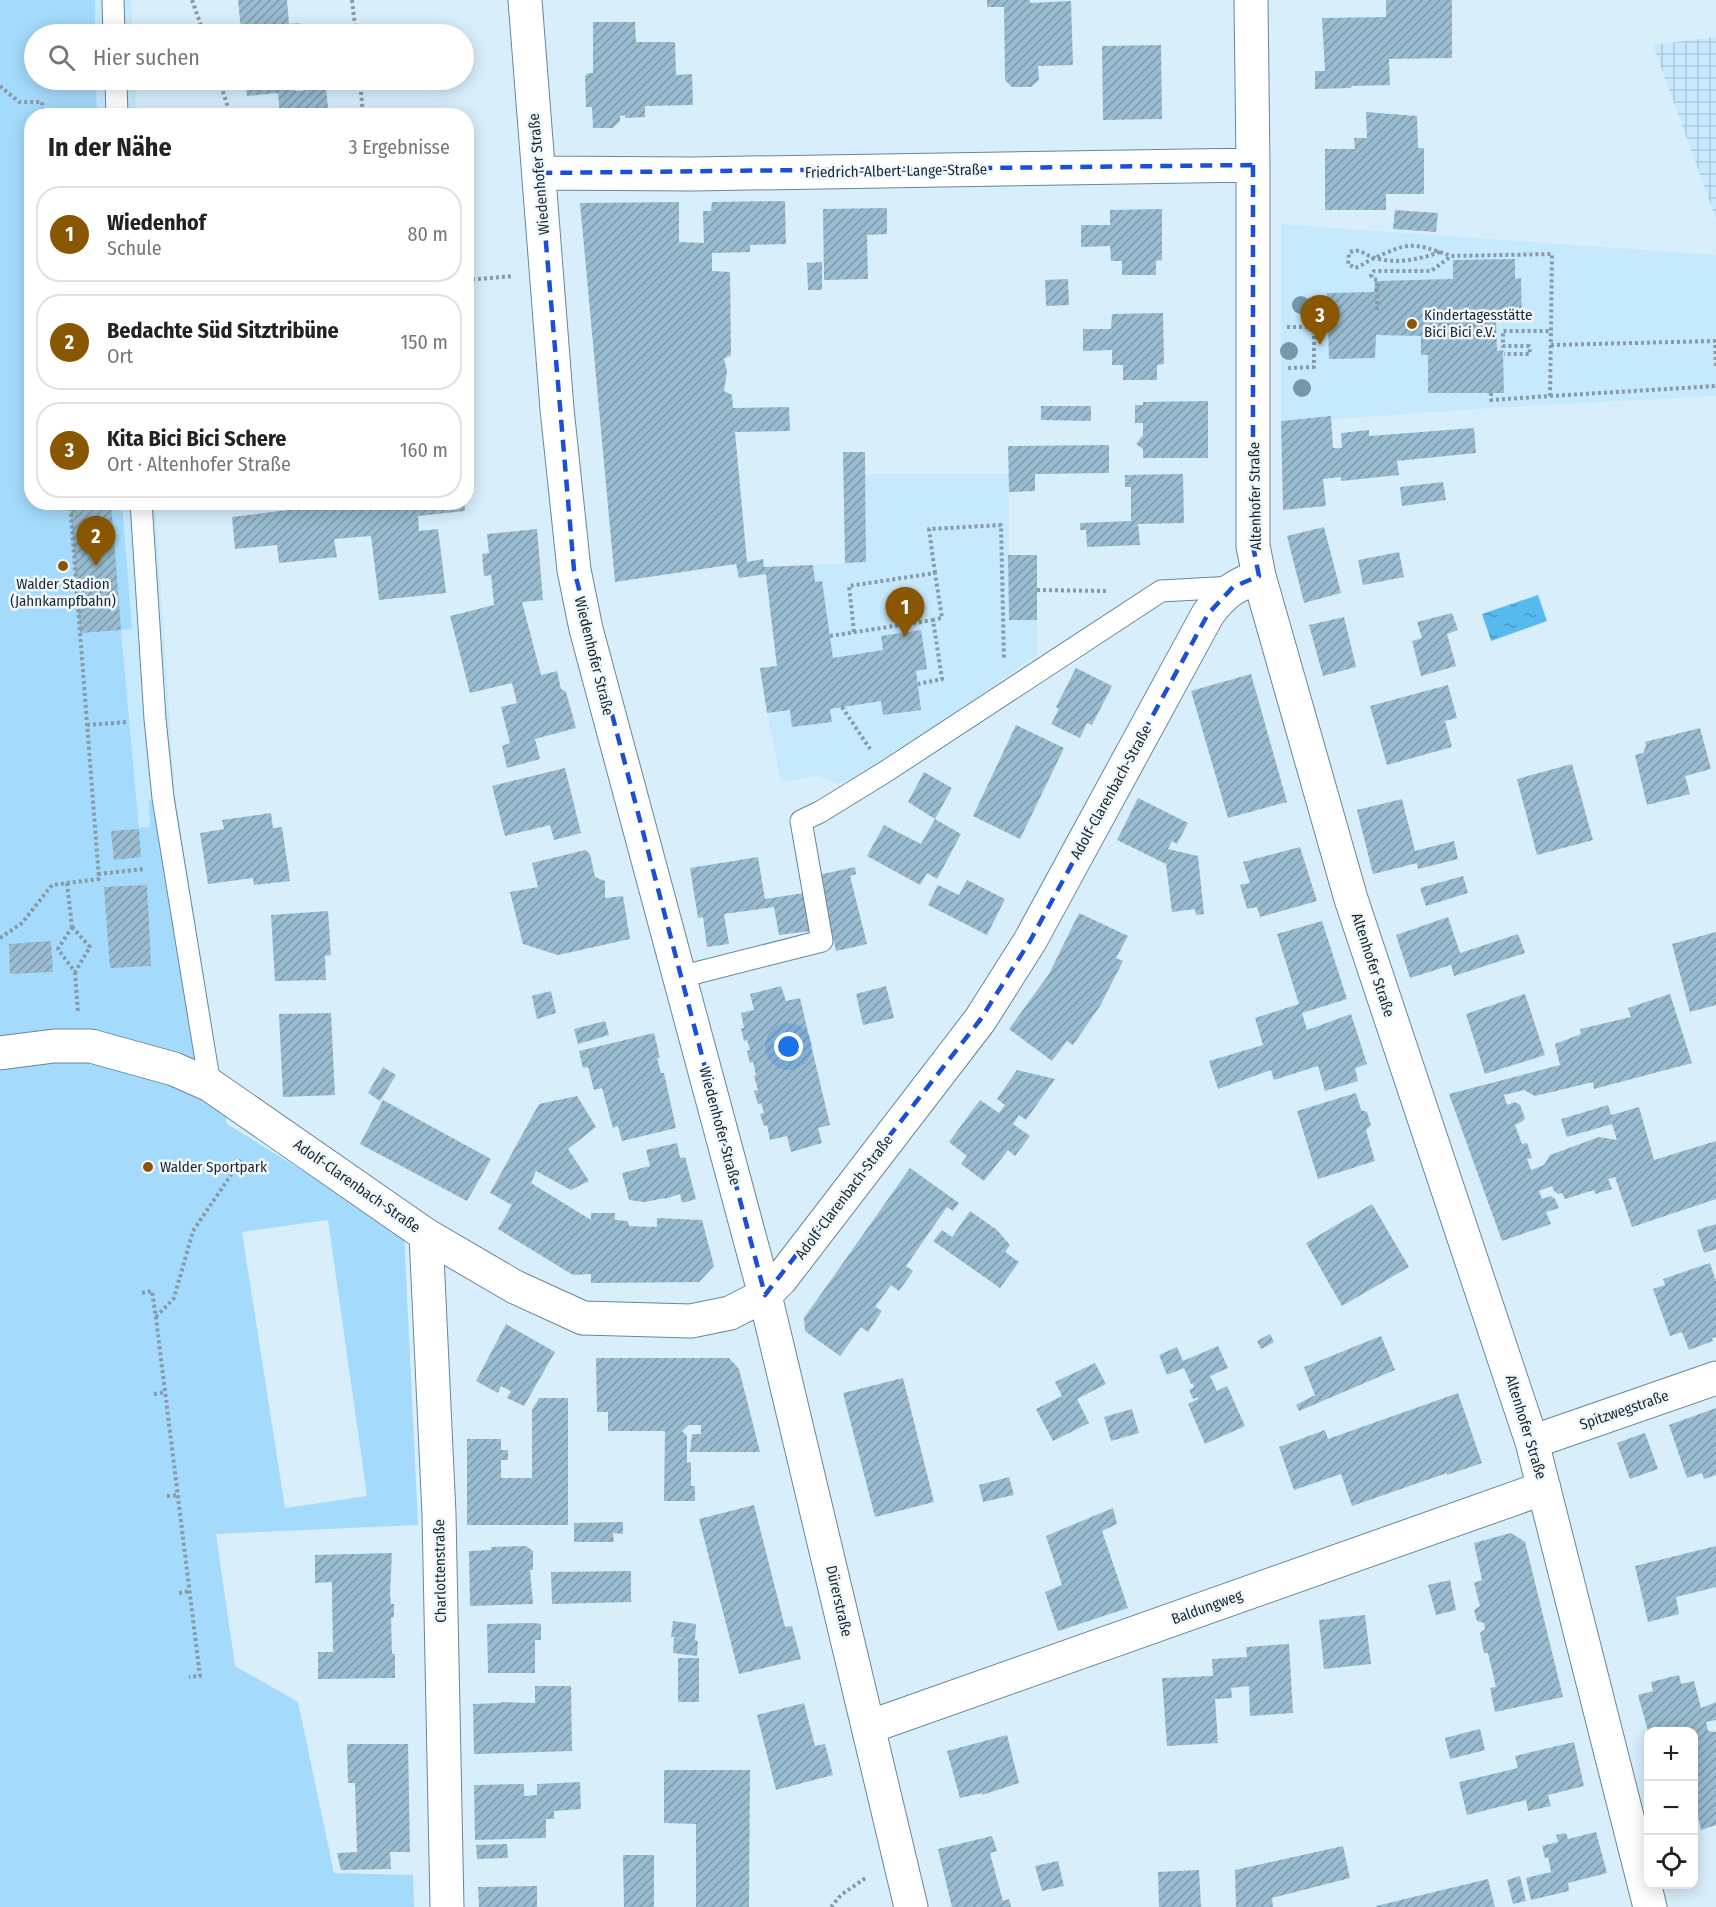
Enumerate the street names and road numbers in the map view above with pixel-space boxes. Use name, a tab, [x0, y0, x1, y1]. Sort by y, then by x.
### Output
street label: Wiedenhofer Straße	[525, 112, 553, 236]
street label: Friedrich-Albert-Lange-Straße	[805, 160, 987, 182]
street label: Altenhofer Straße	[1245, 442, 1265, 550]
street label: Wiedenhofer Straße	[570, 595, 618, 717]
street label: Adolf-Clarenbach-Straße	[1067, 722, 1155, 862]
street label: Altenhofer Straße	[1348, 911, 1398, 1019]
street label: Wiedenhofer Straße	[696, 1065, 744, 1187]
street label: Adolf-Clarenbach-Straße	[791, 1131, 897, 1263]
street label: Adolf-Clarenbach-Straße	[290, 1135, 424, 1237]
street label: Altenhofer Straße	[1502, 1373, 1550, 1481]
street label: Spitzwegstraße	[1577, 1386, 1671, 1434]
street label: Charlottenstraße	[430, 1519, 450, 1623]
street label: Dürerstraße	[822, 1564, 856, 1638]
street label: Baldungweg	[1169, 1586, 1245, 1628]

